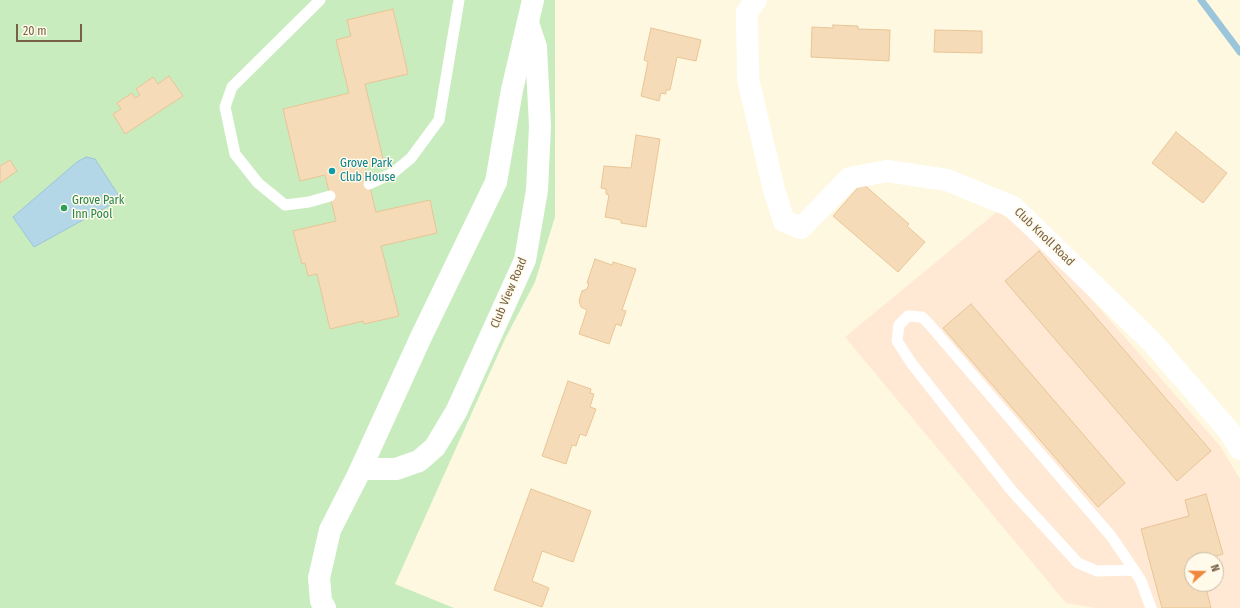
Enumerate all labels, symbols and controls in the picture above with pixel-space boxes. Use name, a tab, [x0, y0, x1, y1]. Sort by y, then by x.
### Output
scale bar	[18, 16, 84, 42]
text: 20 m	[23, 24, 47, 38]
place label: Grove Park Club House	[340, 157, 396, 185]
marker: Grove Park Club House	[327, 166, 337, 176]
place label: Grove Park Inn Pool	[72, 194, 124, 222]
marker: Grove Park Inn Pool	[59, 203, 69, 213]
street label: Club Knoll Road	[1011, 205, 1077, 269]
street label: Club View Road	[488, 256, 530, 330]
north arrow	[1184, 552, 1224, 592]
text: N	[1208, 563, 1222, 573]

